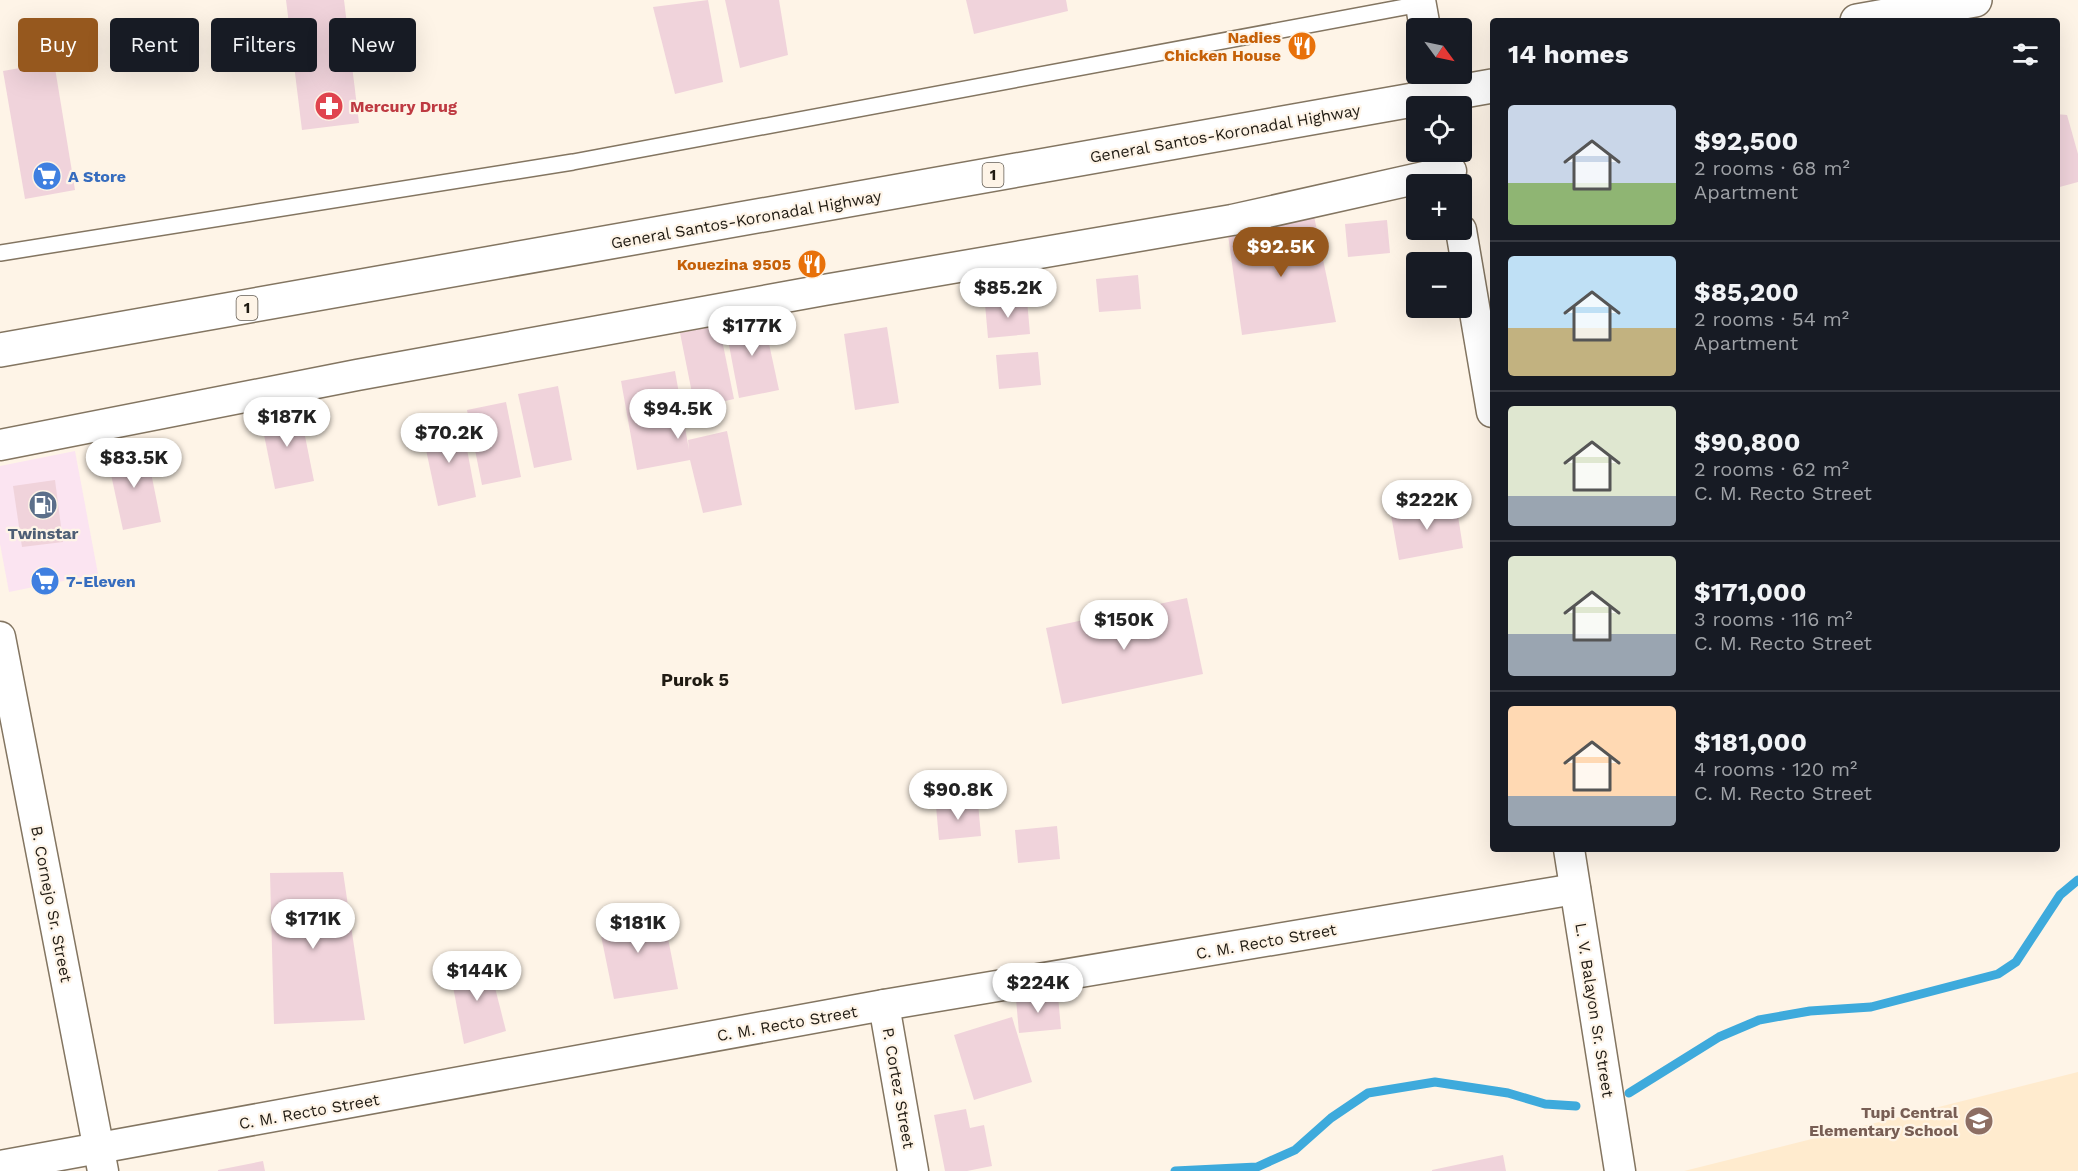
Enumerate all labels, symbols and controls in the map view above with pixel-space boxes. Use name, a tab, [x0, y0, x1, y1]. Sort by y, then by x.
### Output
chip: Buy	[18, 18, 98, 72]
chip: Rent	[110, 18, 199, 72]
chip: Filters	[211, 18, 317, 72]
chip: New	[329, 18, 416, 72]
north arrow	[1406, 18, 1472, 84]
map controls	[1406, 18, 1472, 318]
place label: Nadies Chicken House	[1164, 28, 1281, 65]
restaurant icon: Nadies Chicken House	[1286, 30, 1318, 62]
icon: filters	[2009, 38, 2042, 71]
text: 14 homes	[1508, 39, 1629, 69]
pharmacy icon: Mercury Drug	[313, 90, 345, 122]
button: locate	[1406, 96, 1472, 162]
place label: Mercury Drug	[350, 97, 457, 116]
street label: General Santos-Koronadal Highway	[1088, 100, 1363, 167]
text: $92,500	[1694, 126, 1798, 156]
icon: home	[1556, 129, 1628, 201]
text: 2 rooms · 68 m²	[1694, 156, 1850, 180]
supermarket icon: A Store	[31, 160, 63, 192]
road number: 1	[982, 163, 1004, 187]
place label: A Store	[68, 167, 126, 186]
button: +	[1406, 174, 1472, 240]
text: Apartment	[1694, 180, 1798, 204]
street label: General Santos-Koronadal Highway	[609, 186, 884, 253]
pin: $92.5K	[1232, 227, 1330, 278]
text: $92.5K	[1247, 234, 1315, 258]
restaurant icon: Kouezina 9505	[796, 248, 828, 280]
button: −	[1406, 252, 1472, 318]
place label: Kouezina 9505	[677, 255, 791, 274]
pin: $85.2K	[959, 268, 1057, 319]
text: $85.2K	[974, 275, 1042, 299]
text: $85,200	[1694, 277, 1799, 307]
icon: home	[1556, 280, 1628, 352]
road number: 1	[236, 296, 258, 320]
pin: $177K	[710, 306, 794, 357]
text: 2 rooms · 54 m²	[1694, 307, 1849, 331]
text: $177K	[722, 313, 782, 337]
text: Apartment	[1694, 331, 1798, 355]
pin: $94.5K	[629, 389, 727, 440]
text: $94.5K	[643, 396, 713, 420]
pin: $187K	[245, 397, 329, 448]
text: $187K	[257, 404, 317, 428]
pin: $70.2K	[400, 413, 498, 464]
text: $70.2K	[415, 420, 483, 444]
text: $90,800	[1694, 427, 1801, 457]
icon: home	[1556, 430, 1628, 502]
pin: $83.5K	[85, 438, 183, 489]
text: $83.5K	[100, 445, 168, 469]
text: 2 rooms · 62 m²	[1694, 457, 1849, 481]
pin: $222K	[1385, 480, 1469, 531]
text: C. M. Recto Street	[1694, 481, 1872, 505]
text: $222K	[1396, 487, 1458, 511]
fuel station icon: Twinstar	[27, 489, 59, 521]
place label: Twinstar	[8, 524, 79, 543]
supermarket icon: 7-Eleven	[29, 565, 61, 597]
place label: 7-Eleven	[66, 572, 136, 591]
text: $171,000	[1694, 577, 1806, 607]
icon: home	[1556, 580, 1628, 652]
pin: $150K	[1082, 600, 1166, 651]
text: $150K	[1094, 607, 1154, 631]
text: 3 rooms · 116 m²	[1694, 607, 1853, 631]
text: C. M. Recto Street	[1694, 631, 1872, 655]
district label: Purok 5	[661, 669, 729, 690]
text: $181,000	[1694, 727, 1807, 757]
icon: home	[1556, 730, 1628, 802]
text: 4 rooms · 120 m²	[1694, 757, 1857, 781]
pin: $90.8K	[909, 770, 1007, 821]
text: $90.8K	[923, 777, 993, 801]
text: C. M. Recto Street	[1694, 781, 1872, 805]
street label: B. Cornejo Sr. Street	[27, 824, 76, 984]
pin: $171K	[271, 899, 355, 950]
pin: $181K	[596, 903, 680, 954]
text: $171K	[285, 906, 341, 930]
text: $181K	[610, 910, 666, 934]
street label: C. M. Recto Street	[1194, 920, 1338, 963]
street label: L. V. Balayon Sr. Street	[1571, 921, 1618, 1099]
pin: $144K	[435, 951, 519, 1002]
text: $144K	[446, 958, 508, 982]
pin: $224K	[996, 963, 1080, 1014]
text: $224K	[1006, 970, 1070, 994]
street label: C. M. Recto Street	[715, 1002, 859, 1045]
street label: P. Cortez Street	[879, 1026, 919, 1150]
street label: C. M. Recto Street	[237, 1090, 381, 1133]
place label: Tupi Central Elementary School	[1809, 1103, 1959, 1140]
school or university icon: Tupi Central Elementary School	[1963, 1105, 1995, 1137]

